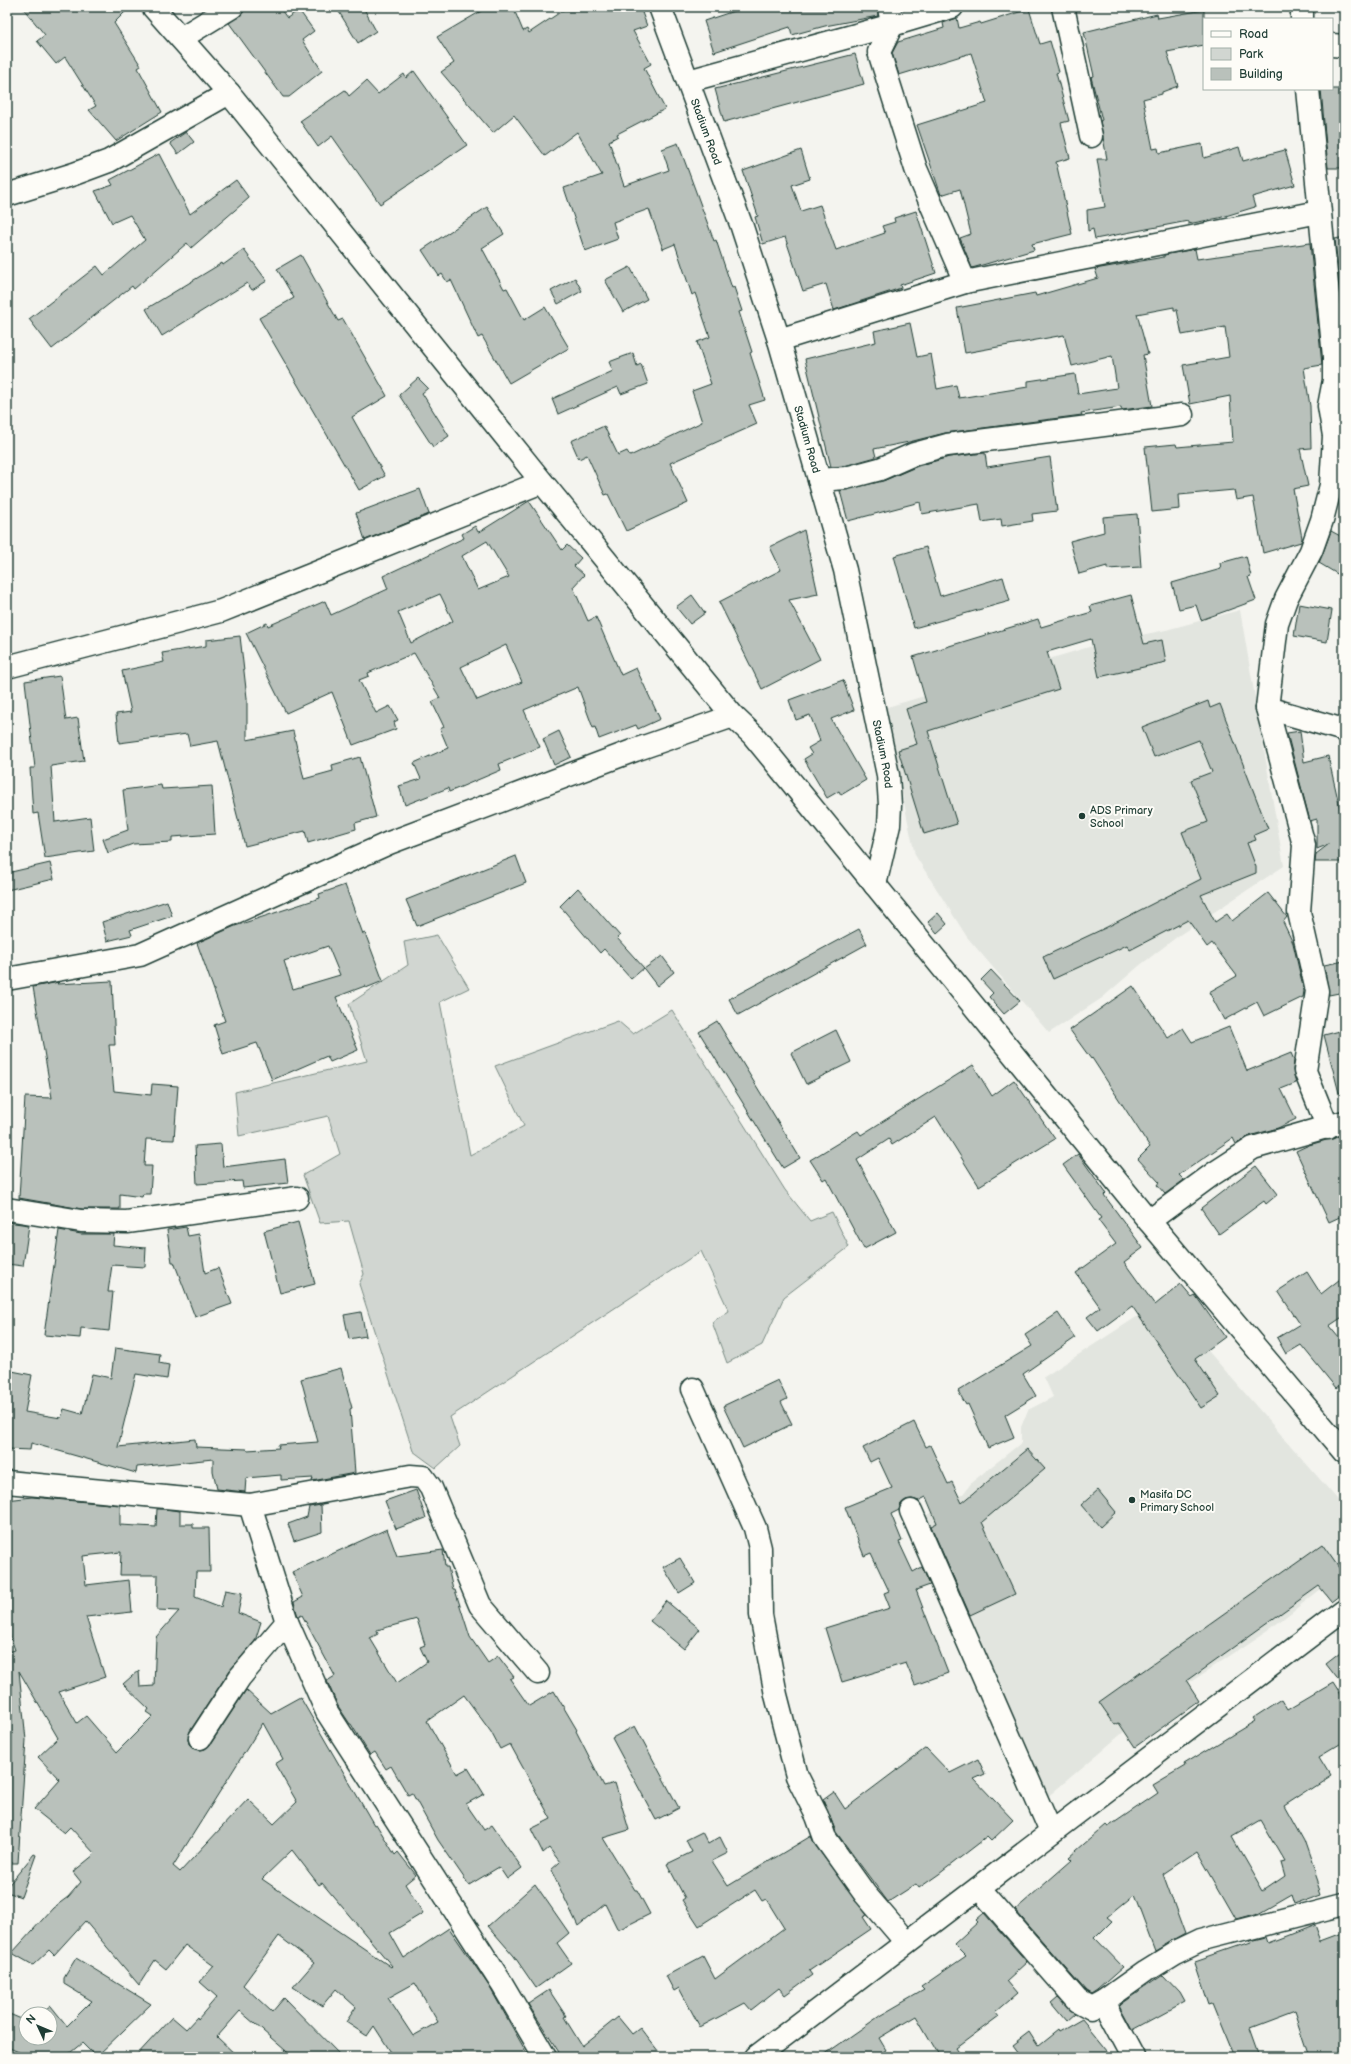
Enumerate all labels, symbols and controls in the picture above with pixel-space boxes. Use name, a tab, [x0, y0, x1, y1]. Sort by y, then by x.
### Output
legend	[1203, 18, 1333, 90]
text: Road	[1239, 27, 1268, 42]
text: Park	[1239, 47, 1263, 62]
text: Building	[1239, 67, 1283, 82]
street label: Stadium Road	[688, 97, 724, 167]
street label: Stadium Road	[791, 404, 823, 475]
street label: Stadium Road	[870, 719, 895, 789]
place label: ADS Primary School	[1090, 804, 1153, 830]
marker: ADS Primary School	[1077, 811, 1087, 821]
place label: Masifa DC Primary School	[1140, 1488, 1214, 1514]
marker: Masifa DC Primary School	[1127, 1495, 1137, 1505]
north arrow	[18, 2006, 58, 2046]
text: N	[24, 2012, 39, 2027]

